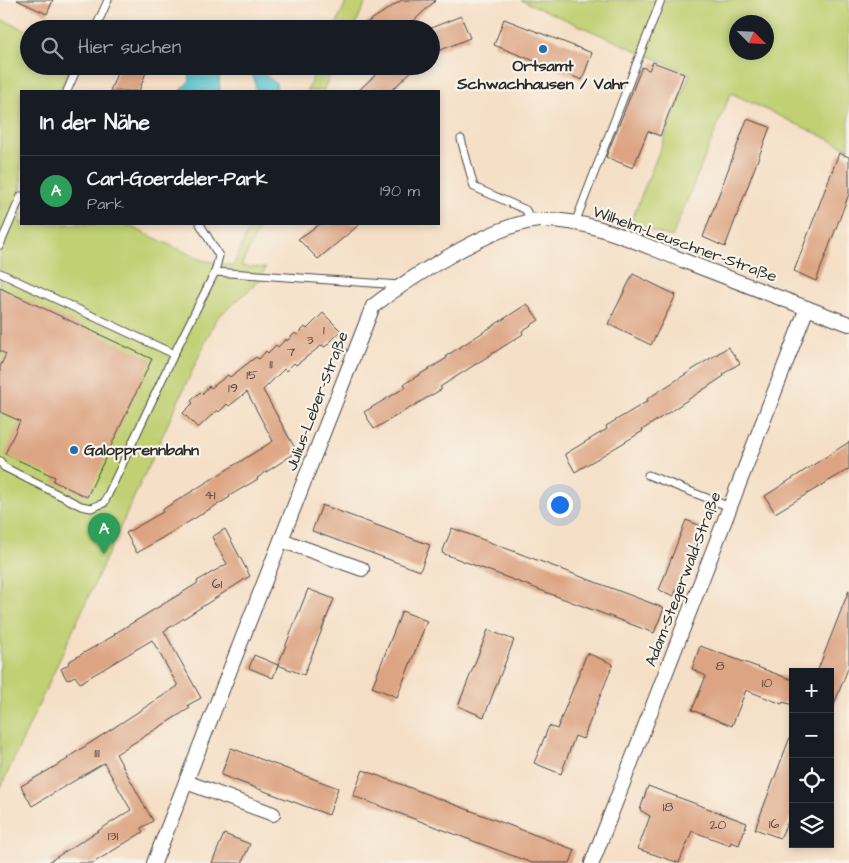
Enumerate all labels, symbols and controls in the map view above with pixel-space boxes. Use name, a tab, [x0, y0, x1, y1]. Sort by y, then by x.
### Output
north arrow	[729, 15, 774, 60]
search box	[20, 20, 440, 75]
icon: search	[38, 34, 66, 62]
text: Hier suchen	[78, 34, 181, 61]
marker: Ortsamt Schwachhausen / Vahr	[537, 43, 549, 55]
place label: Ortsamt Schwachhausen / Vahr	[456, 55, 629, 95]
text: In der Nähe	[40, 108, 150, 137]
text: Carl-Goerdeler-Park	[87, 166, 268, 193]
text: A	[51, 180, 61, 202]
text: 190 m	[380, 180, 420, 202]
text: Park	[87, 193, 124, 215]
street label: Wilhelm-Leuschner-Straße	[590, 200, 781, 288]
house number: 1	[323, 320, 325, 340]
street label: Julius-Leber-Straße	[280, 328, 354, 474]
house number: 3	[306, 330, 314, 350]
house number: 7	[287, 342, 296, 362]
house number: 11	[269, 354, 273, 374]
house number: 15	[246, 365, 258, 385]
house number: 19	[228, 378, 238, 398]
place label: Galopprennbahn	[84, 439, 199, 461]
marker: Galopprennbahn	[68, 444, 80, 456]
house number: 41	[204, 485, 216, 505]
street label: Adam-Stegerwald-Straße	[639, 488, 728, 670]
your location	[547, 492, 573, 518]
pin: A	[88, 513, 120, 554]
house number: 61	[212, 574, 222, 594]
house number: 8	[715, 656, 725, 676]
map controls	[789, 668, 834, 848]
button: +	[789, 668, 834, 713]
house number: 10	[762, 673, 772, 693]
button: −	[789, 713, 834, 758]
house number: 111	[94, 743, 100, 763]
button: locate	[789, 758, 834, 803]
house number: 18	[663, 797, 673, 817]
button: layers	[789, 803, 834, 848]
house number: 16	[769, 814, 780, 834]
house number: 20	[710, 815, 727, 835]
house number: 131	[108, 826, 119, 846]

